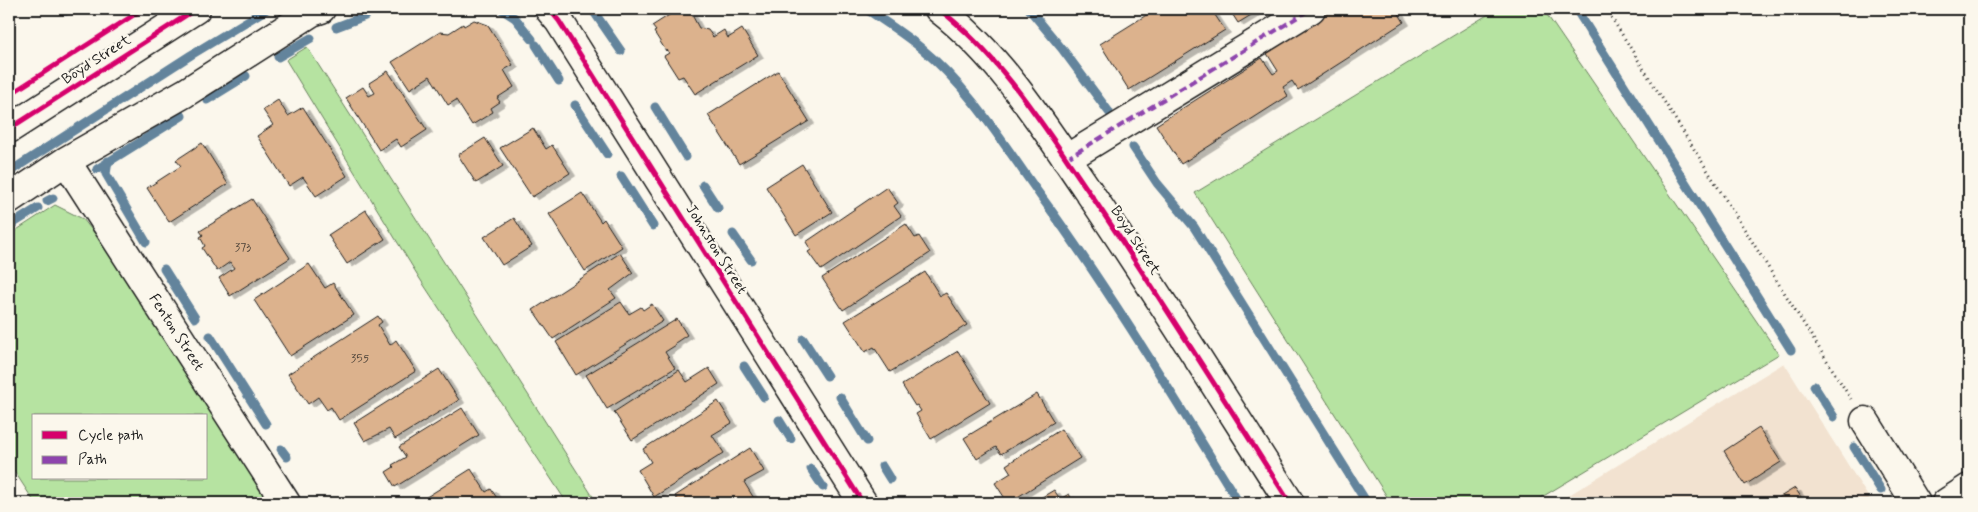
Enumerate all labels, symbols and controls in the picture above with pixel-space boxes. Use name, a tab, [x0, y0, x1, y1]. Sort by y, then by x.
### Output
street label: Boyd Street	[58, 30, 135, 90]
street label: Johnston Street	[681, 201, 752, 299]
street label: Boyd Street	[1105, 202, 1165, 279]
house number: 373	[235, 240, 251, 256]
street label: Fenton Street	[144, 290, 209, 375]
house number: 355	[351, 351, 370, 367]
legend	[32, 414, 208, 480]
text: Cycle path	[78, 426, 143, 446]
text: Path	[78, 450, 107, 470]

